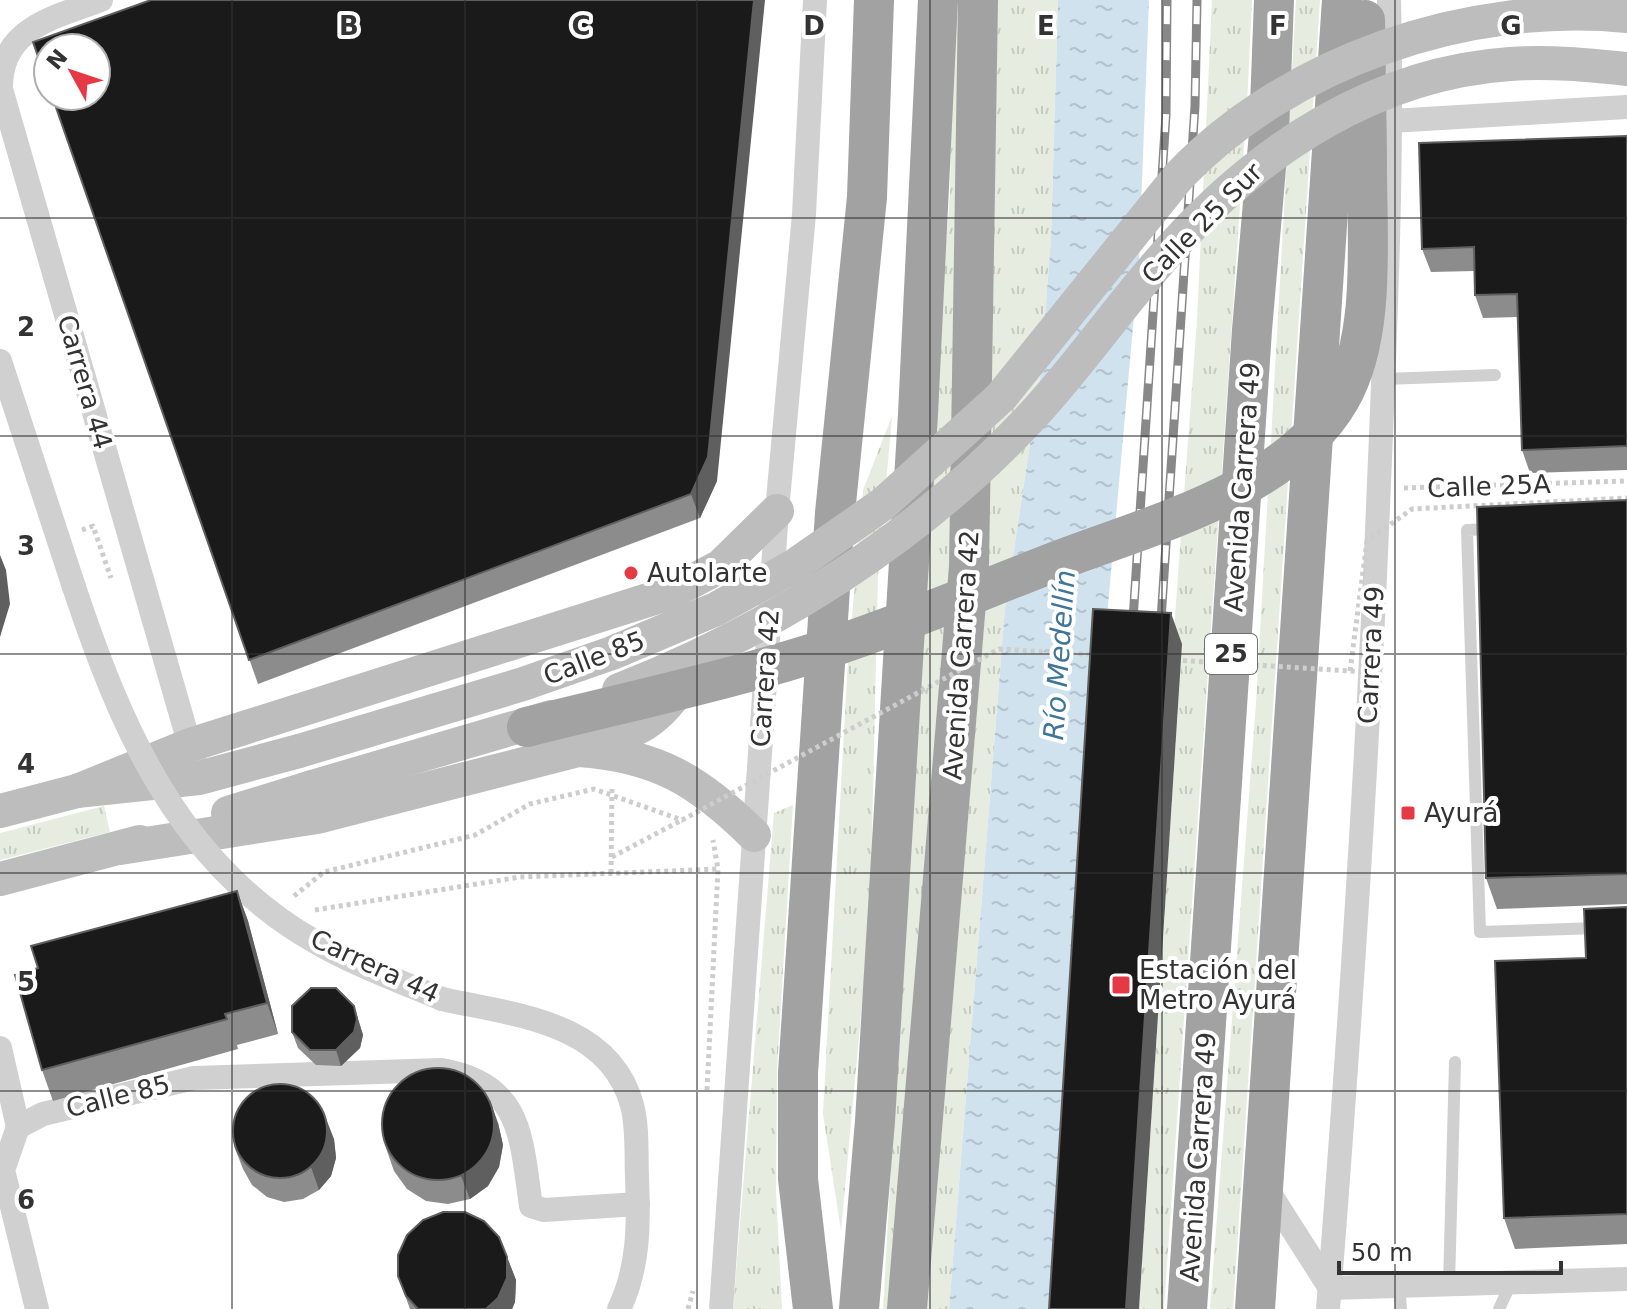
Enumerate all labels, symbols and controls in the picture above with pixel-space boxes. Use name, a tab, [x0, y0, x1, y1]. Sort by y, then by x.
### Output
text: B	[339, 11, 359, 41]
text: C	[571, 11, 591, 41]
text: D	[803, 11, 825, 41]
text: E	[1037, 11, 1055, 41]
text: F	[1269, 11, 1287, 41]
text: G	[1500, 11, 1522, 41]
north arrow	[32, 32, 112, 112]
text: N	[42, 44, 73, 75]
street label: Calle 25 Sur	[1136, 156, 1269, 289]
street label: Carrera 44	[52, 311, 118, 453]
text: 2	[17, 312, 35, 342]
street label: Avenida Carrera 49	[1218, 361, 1266, 613]
street label: Calle 25A	[1427, 469, 1552, 503]
street label: Avenida Carrera 42	[937, 529, 985, 781]
text: 3	[17, 531, 35, 561]
place label: Autolarte	[647, 558, 767, 588]
marker: Autolarte	[622, 564, 640, 582]
water label: Río Medellín	[1037, 569, 1082, 741]
street label: Carrera 49	[1352, 585, 1390, 725]
street label: Carrera 42	[745, 608, 785, 748]
street label: Calle 85	[539, 625, 649, 691]
road number: 25	[1205, 634, 1257, 674]
text: 4	[17, 749, 35, 779]
place label: Ayurá	[1424, 798, 1499, 828]
marker: Ayurá	[1399, 804, 1417, 822]
street label: Carrera 44	[306, 923, 444, 1009]
place label: Estación del Metro Ayurá	[1139, 955, 1297, 1015]
text: 5	[17, 967, 35, 997]
marker: Estación del Metro Ayurá	[1110, 974, 1132, 996]
street label: Avenida Carrera 49	[1174, 1031, 1222, 1283]
street label: Calle 85	[63, 1069, 173, 1123]
text: 6	[17, 1185, 35, 1215]
scale bar	[1339, 1225, 1561, 1275]
text: 50 m	[1351, 1239, 1413, 1267]

